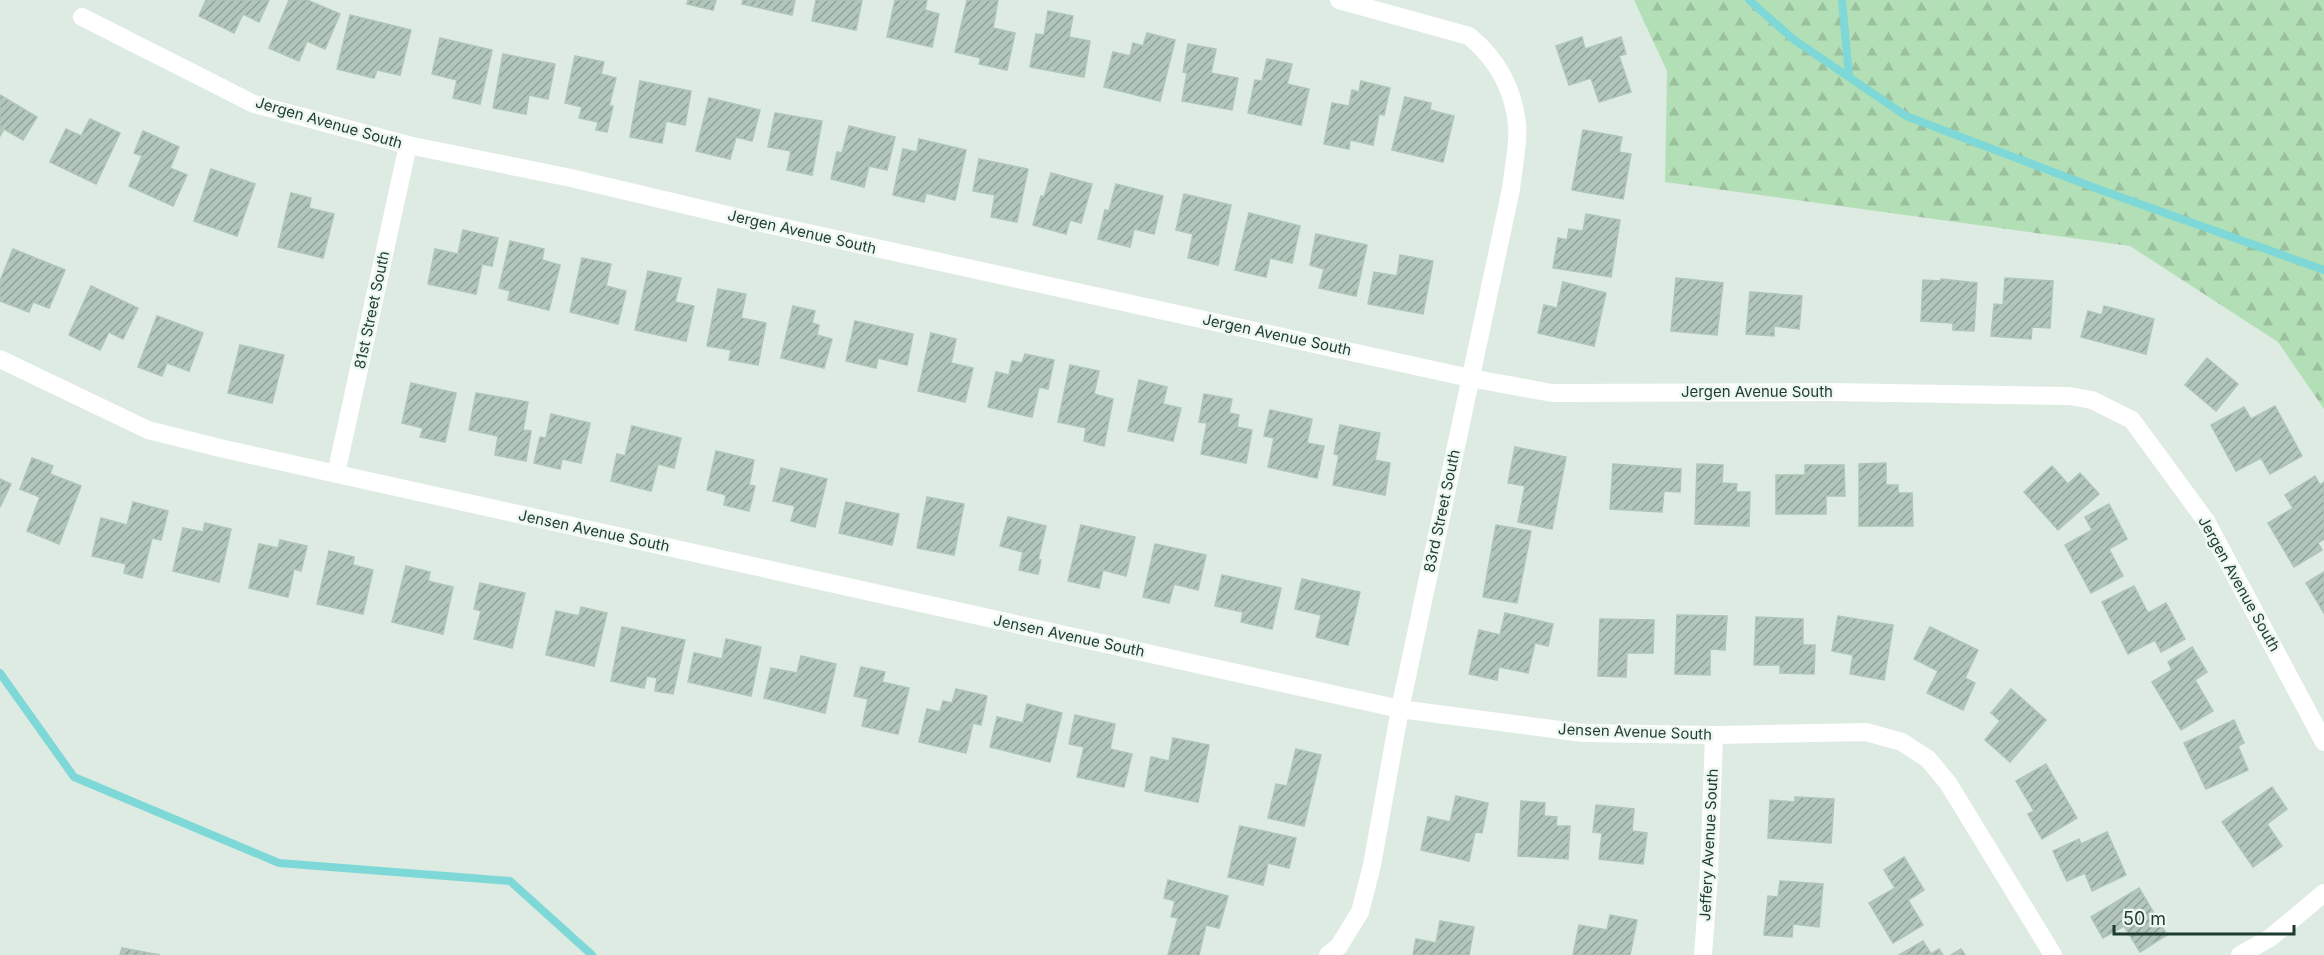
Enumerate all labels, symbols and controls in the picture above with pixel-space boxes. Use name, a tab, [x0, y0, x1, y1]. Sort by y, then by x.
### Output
street label: Jergen Avenue South	[254, 92, 405, 153]
street label: Jergen Avenue South	[726, 205, 878, 258]
street label: 81st Street South	[350, 249, 393, 371]
street label: Jergen Avenue South	[1201, 309, 1353, 360]
street label: Jergen Avenue South	[1681, 382, 1833, 401]
street label: 83rd Street South	[1419, 448, 1464, 574]
street label: Jensen Avenue South	[517, 505, 671, 556]
street label: Jergen Avenue South	[2194, 513, 2285, 655]
street label: Jensen Avenue South	[992, 610, 1146, 661]
street label: Jensen Avenue South	[1558, 719, 1712, 744]
street label: Jeffery Avenue South	[1695, 768, 1722, 922]
scale bar	[2114, 898, 2294, 936]
text: 50 m	[2123, 908, 2166, 929]

